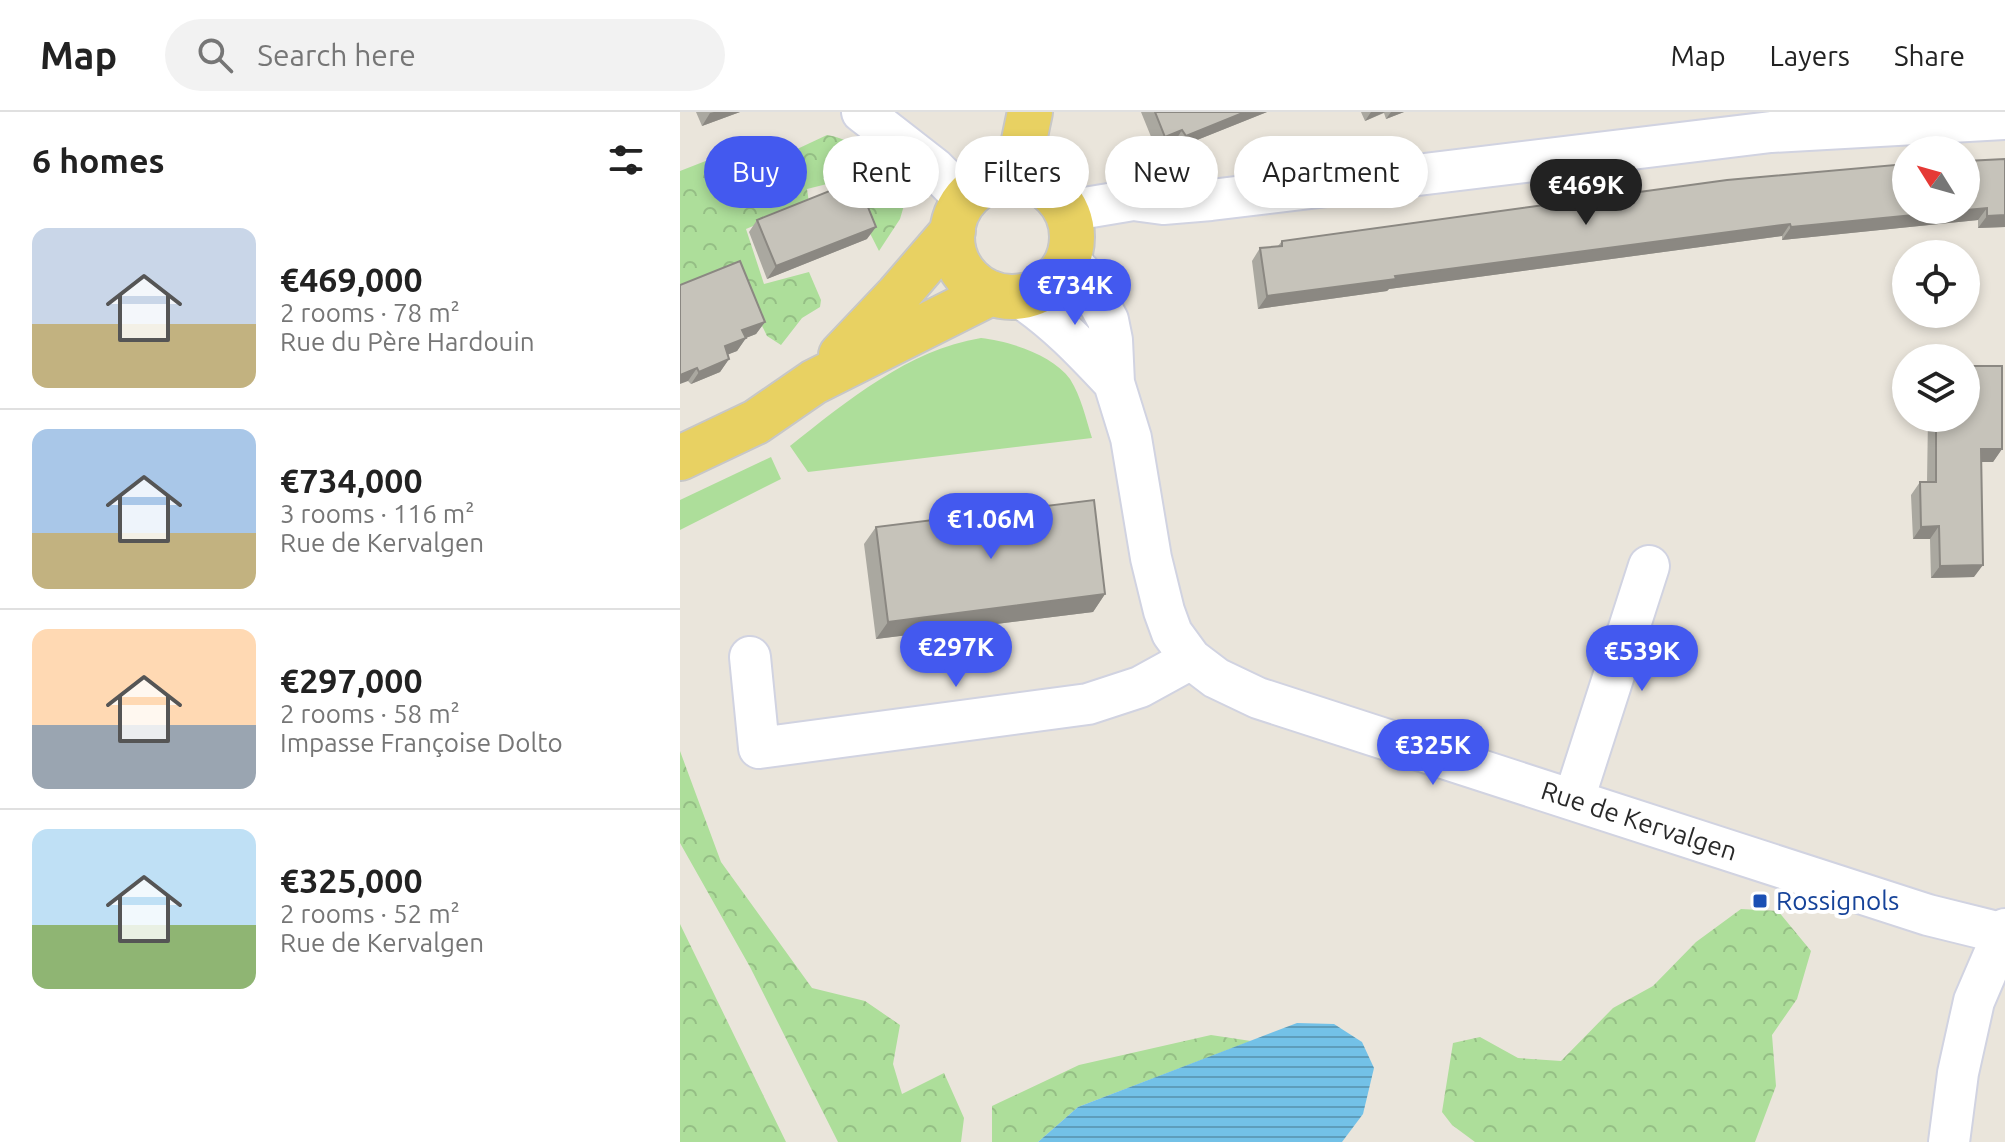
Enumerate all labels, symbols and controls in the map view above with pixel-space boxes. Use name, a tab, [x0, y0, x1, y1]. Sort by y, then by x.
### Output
search box	[165, 19, 725, 91]
icon: search	[193, 33, 237, 77]
text: Map	[40, 34, 117, 76]
text: Search here	[257, 38, 416, 72]
text: Map	[1670, 40, 1726, 71]
text: Layers	[1770, 40, 1850, 71]
text: Share	[1894, 40, 1965, 71]
chip: Buy	[704, 136, 807, 208]
chip: Rent	[823, 136, 939, 208]
chip: Filters	[955, 136, 1089, 208]
chip: New	[1105, 136, 1218, 208]
chip: Apartment	[1234, 136, 1428, 208]
north arrow	[1892, 136, 1980, 224]
map controls	[1892, 136, 1980, 432]
icon: filters	[604, 138, 648, 182]
text: 6 homes	[32, 141, 165, 179]
pin: €469K	[1530, 159, 1642, 227]
text: €469K	[1548, 170, 1624, 199]
button: locate	[1892, 240, 1980, 328]
pin: €734K	[1019, 259, 1131, 327]
icon: home	[96, 260, 192, 356]
text: €469,000	[280, 260, 423, 298]
text: €734K	[1037, 270, 1113, 299]
text: 2 rooms · 78 m²	[280, 298, 460, 327]
text: Rue du Père Hardouin	[280, 327, 535, 356]
button: layers	[1892, 344, 1980, 432]
icon: home	[96, 461, 192, 557]
text: €734,000	[280, 461, 423, 499]
pin: €1.06M	[926, 493, 1056, 561]
text: 3 rooms · 116 m²	[280, 499, 475, 528]
text: €1.06M	[947, 504, 1035, 533]
text: Rue de Kervalgen	[280, 528, 484, 557]
pin: €297K	[900, 621, 1012, 689]
pin: €539K	[1586, 625, 1698, 693]
text: €297K	[918, 632, 994, 661]
text: €539K	[1604, 636, 1680, 665]
icon: home	[96, 661, 192, 757]
text: €297,000	[280, 661, 423, 699]
text: 2 rooms · 58 m²	[280, 699, 460, 728]
pin: €325K	[1377, 719, 1489, 787]
text: Impasse Françoise Dolto	[280, 728, 563, 757]
text: €325K	[1395, 730, 1471, 759]
street label: Rue de Kervalgen	[1538, 775, 1741, 866]
icon: home	[96, 861, 192, 957]
text: €325,000	[280, 861, 423, 899]
place label: Rossignols	[1776, 886, 1899, 915]
marker: Rossignols	[1751, 892, 1769, 910]
text: 2 rooms · 52 m²	[280, 899, 460, 928]
text: Rue de Kervalgen	[280, 928, 484, 957]

